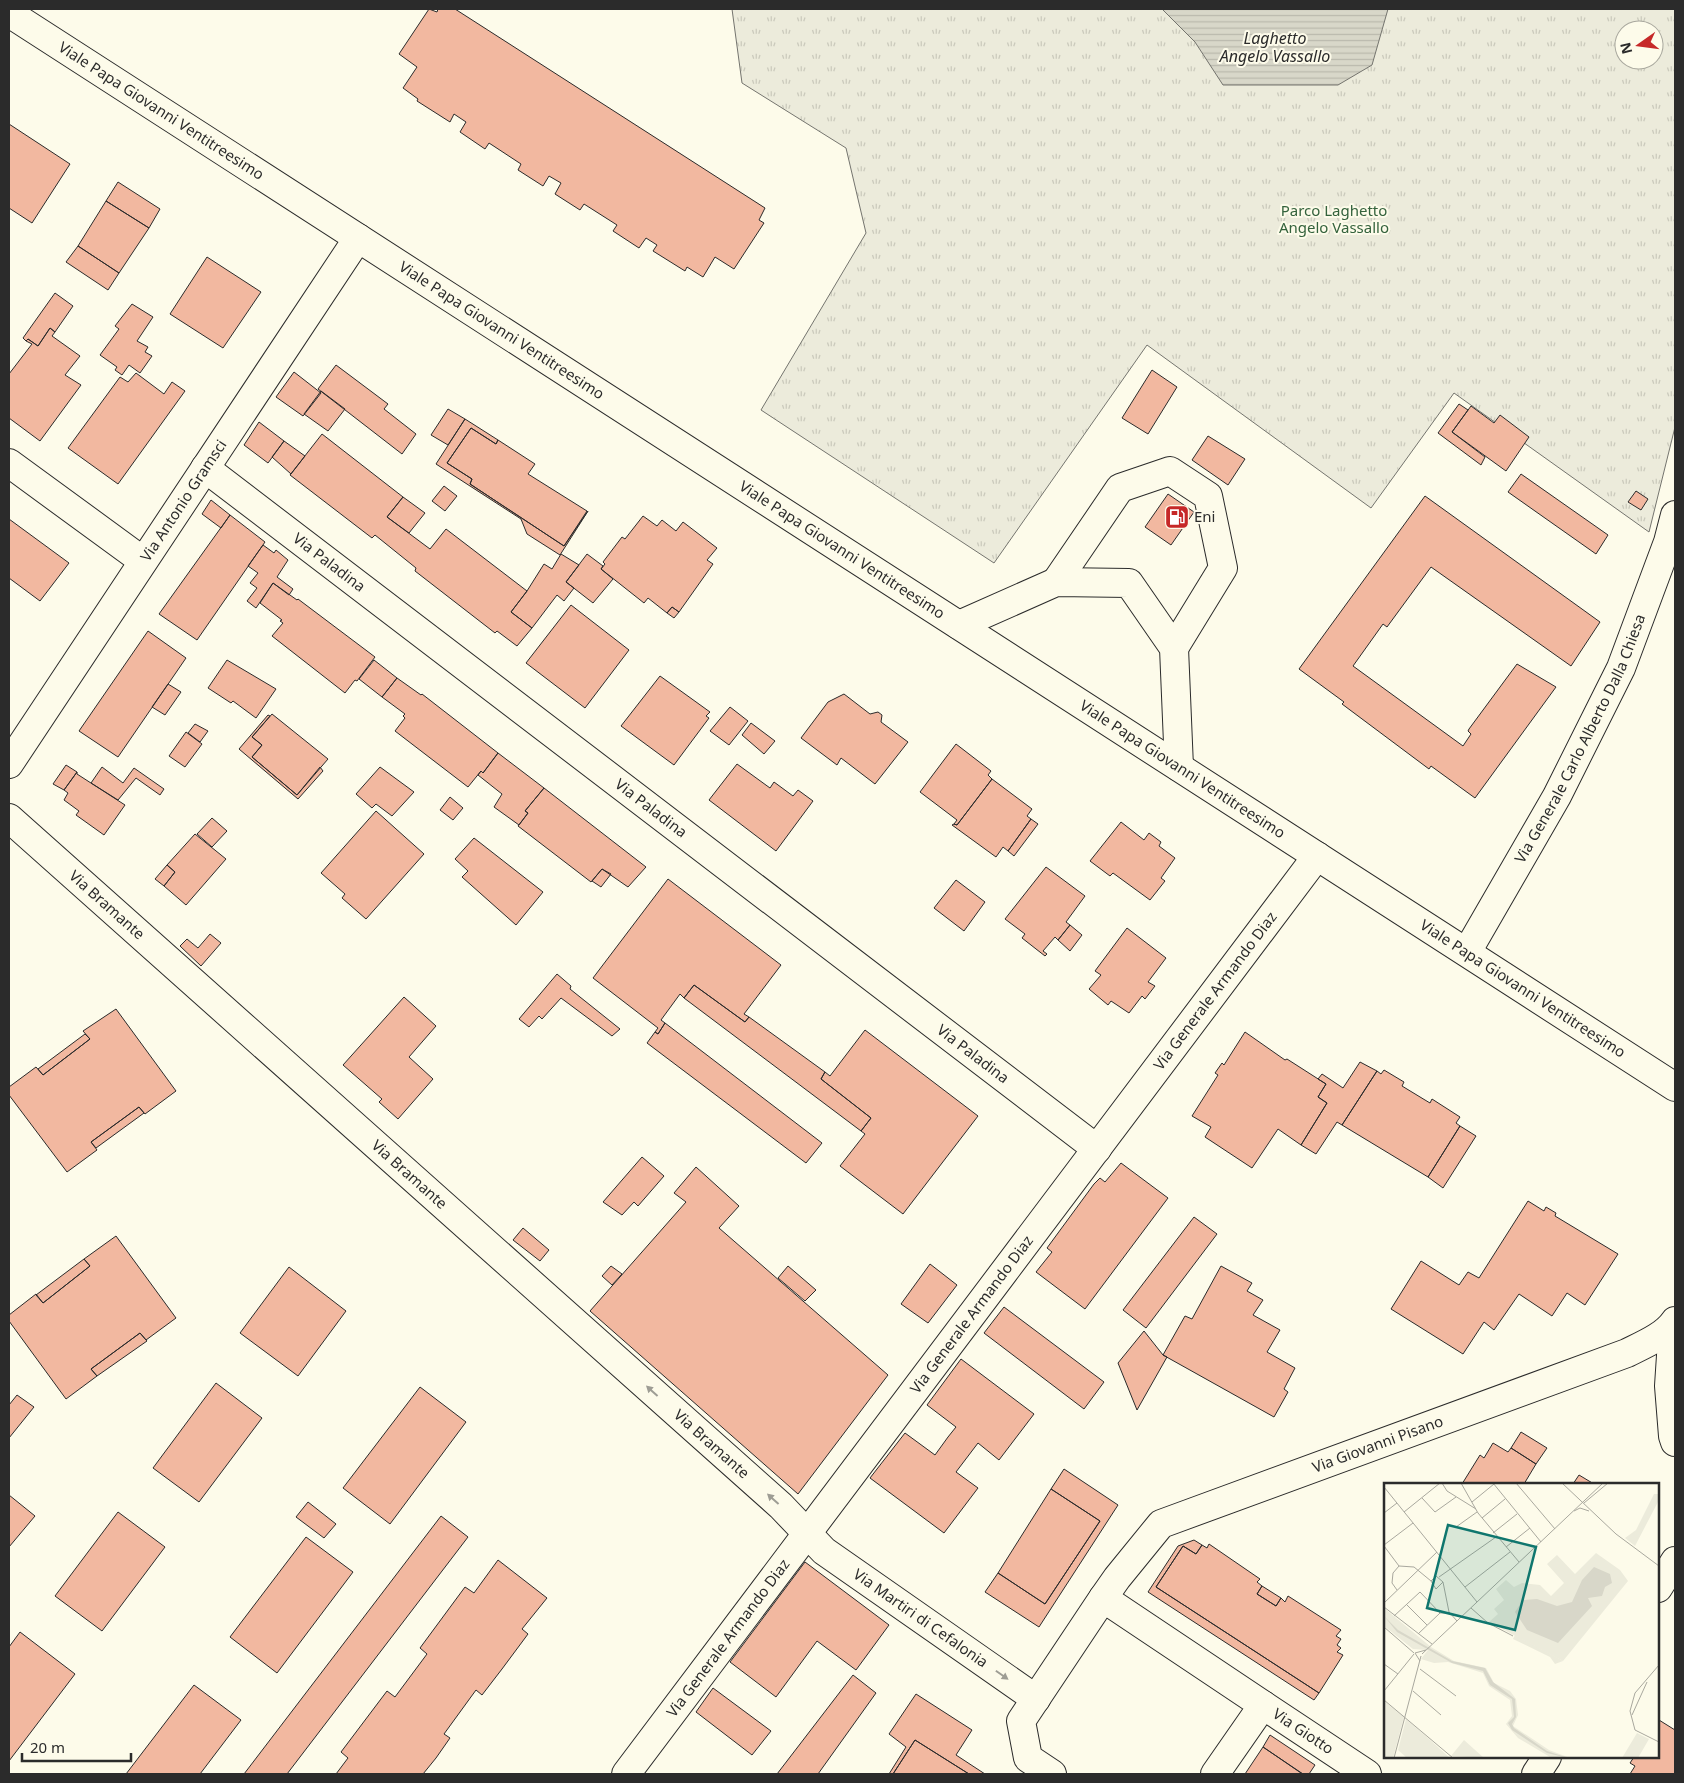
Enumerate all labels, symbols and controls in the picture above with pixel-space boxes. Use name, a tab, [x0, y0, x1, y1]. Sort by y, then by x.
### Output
north arrow	[1614, 20, 1664, 70]
water label: Laghetto Angelo Vassallo	[1219, 27, 1330, 67]
street label: Viale Papa Giovanni Ventitreesimo	[55, 37, 268, 184]
text: N	[1615, 40, 1636, 56]
park label: Parco Laghetto Angelo Vassallo	[1279, 200, 1389, 237]
street label: Viale Papa Giovanni Ventitreesimo	[395, 256, 609, 403]
street label: Via Antonio Gramsci	[135, 435, 231, 565]
street label: Viale Papa Giovanni Ventitreesimo	[736, 475, 949, 623]
fuel station icon: Eni	[1164, 504, 1190, 530]
place label: Eni	[1194, 506, 1215, 526]
street label: Via Paladina	[289, 528, 370, 596]
street label: Via Generale Carlo Alberto Dalla Chiesa	[1509, 611, 1649, 866]
street label: Viale Papa Giovanni Ventitreesimo	[1076, 695, 1289, 842]
street label: Via Paladina	[611, 774, 692, 842]
street label: Via Bramante	[65, 865, 150, 943]
street label: Via Generale Armando Diaz	[1149, 907, 1281, 1074]
street label: Viale Papa Giovanni Ventitreesimo	[1417, 914, 1630, 1062]
street label: Via Paladina	[933, 1019, 1014, 1087]
street label: Via Bramante	[368, 1135, 452, 1213]
street label: Via Generale Armando Diaz	[905, 1231, 1037, 1397]
one-way arrow	[645, 1385, 658, 1396]
street label: Via Bramante	[670, 1404, 754, 1482]
street label: Via Giovanni Pisano	[1309, 1410, 1446, 1477]
inset map	[1384, 1483, 1659, 1758]
one-way arrow	[767, 1493, 779, 1505]
street label: Via Generale Armando Diaz	[661, 1554, 793, 1721]
street label: Via Martiri di Cefalonia	[850, 1564, 992, 1671]
one-way arrow	[995, 1670, 1009, 1680]
street label: Via Giotto	[1269, 1703, 1338, 1758]
scale bar	[22, 1730, 131, 1762]
text: 20 m	[30, 1737, 65, 1757]

